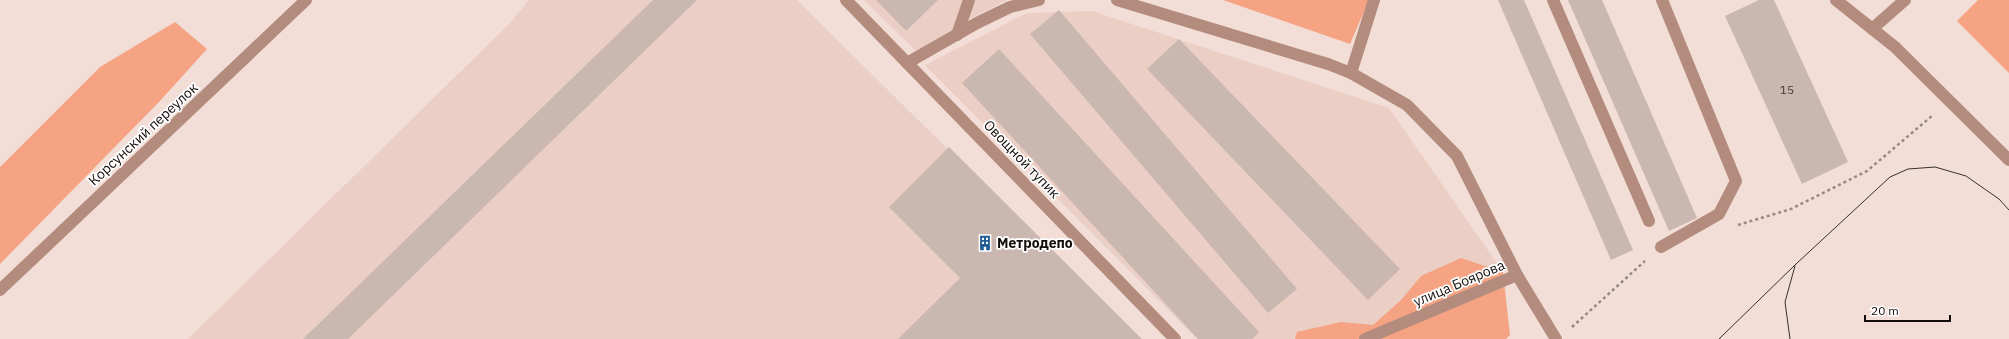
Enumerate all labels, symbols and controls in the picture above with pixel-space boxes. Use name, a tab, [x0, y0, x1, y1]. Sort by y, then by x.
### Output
street label: Корсунский переулок	[84, 78, 202, 189]
house number: 15	[1780, 82, 1794, 97]
street label: Овощной тупик	[980, 116, 1064, 202]
building icon: Метродепо	[976, 234, 994, 252]
place label: Метродепо	[997, 234, 1073, 252]
street label: улица Боярова	[1411, 255, 1508, 310]
scale bar	[1865, 297, 1950, 323]
text: 20 m	[1871, 303, 1899, 318]

